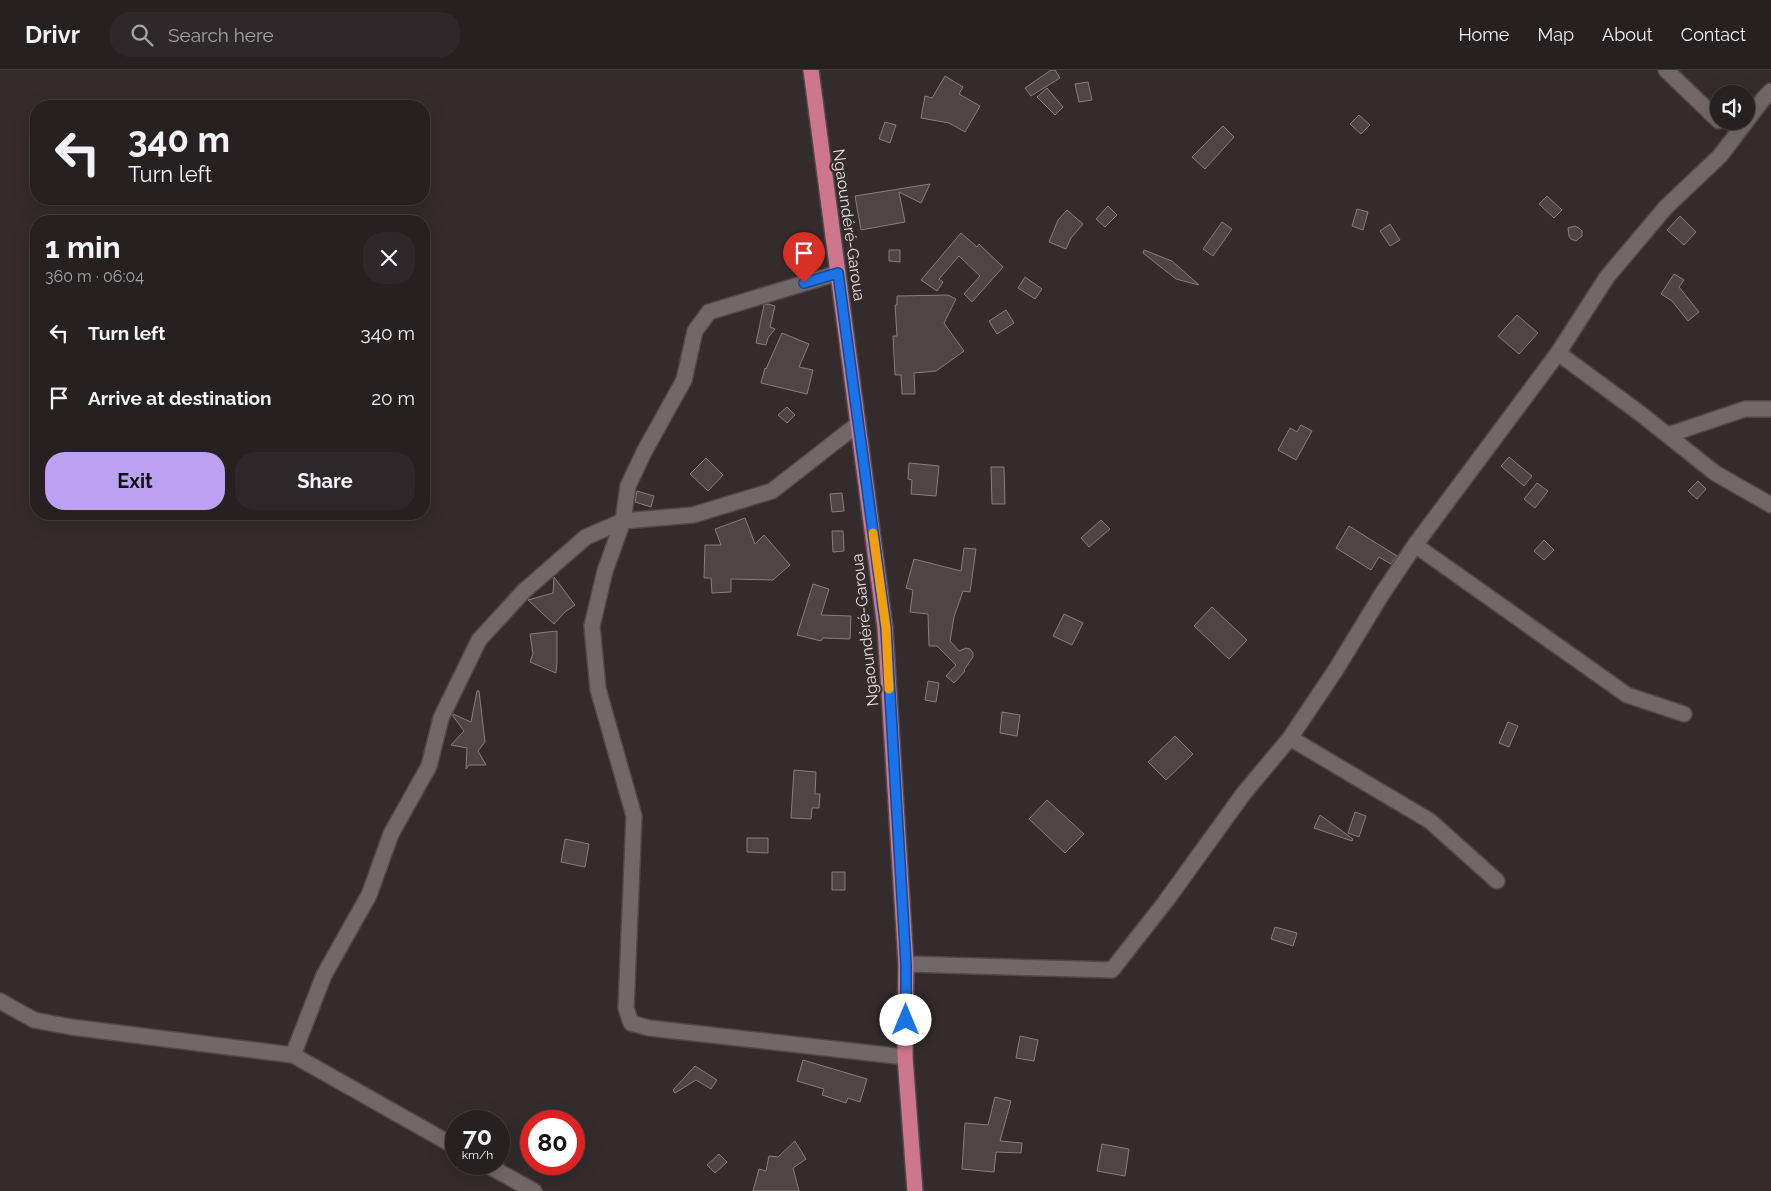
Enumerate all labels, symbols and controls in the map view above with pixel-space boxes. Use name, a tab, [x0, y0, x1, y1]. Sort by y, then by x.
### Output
search box	[110, 12, 460, 57]
text: Drivr	[25, 20, 80, 49]
icon: search	[128, 21, 156, 49]
text: Search here	[168, 24, 274, 46]
text: Home	[1458, 24, 1509, 45]
text: Map	[1537, 24, 1574, 45]
text: About	[1602, 24, 1653, 45]
text: Contact	[1681, 24, 1746, 45]
map controls	[1710, 85, 1755, 130]
button: sound	[1710, 85, 1755, 130]
text: 340 m	[128, 119, 230, 160]
icon: left	[45, 120, 110, 185]
street label: Ngaoundéré-Garoua	[829, 148, 869, 302]
text: Turn left	[128, 161, 212, 187]
text: 1 min	[45, 230, 121, 265]
button: close	[363, 232, 415, 284]
pin	[783, 232, 825, 283]
icon: arrive	[790, 239, 818, 267]
text: 360 m · 06:04	[45, 267, 144, 286]
icon: left	[45, 319, 73, 347]
text: Turn left	[88, 322, 165, 344]
text: 340 m	[361, 322, 415, 344]
icon: arrive	[45, 384, 73, 412]
text: Arrive at destination	[88, 387, 272, 409]
text: 20 m	[371, 387, 415, 409]
button: Exit	[45, 452, 225, 510]
button: Share	[235, 452, 415, 510]
street label: Ngaoundéré-Garoua	[848, 553, 882, 707]
position arrow	[879, 993, 931, 1045]
speed limit sign: 80	[520, 1110, 585, 1175]
text: 70	[463, 1121, 492, 1151]
text: km/h	[462, 1148, 493, 1162]

